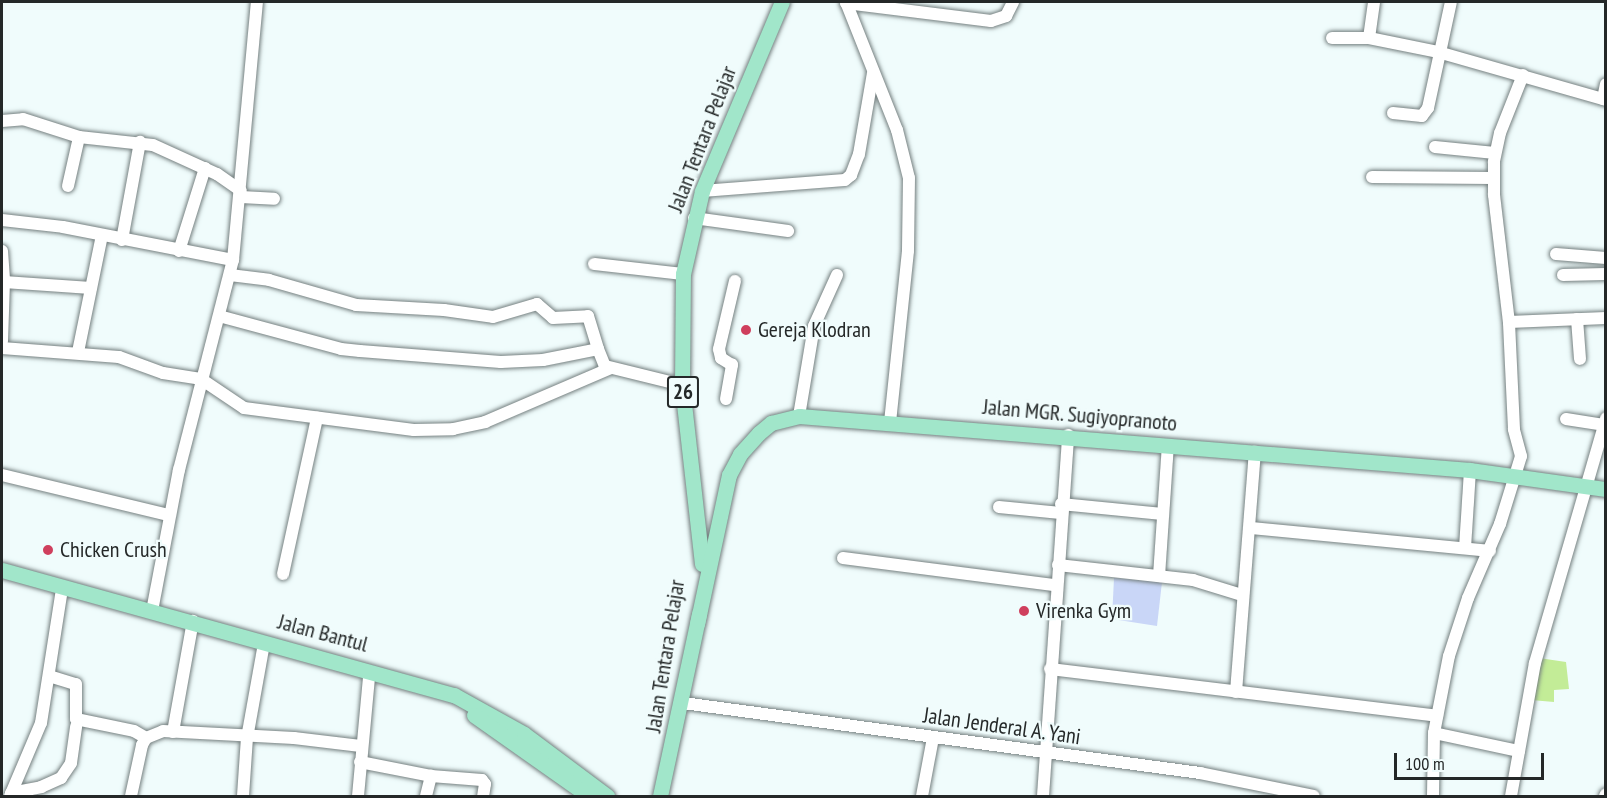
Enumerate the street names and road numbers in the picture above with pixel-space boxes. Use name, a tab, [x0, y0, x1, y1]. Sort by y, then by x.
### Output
street label: Jalan Tentara Pelajar	[662, 62, 742, 216]
road number: 26	[666, 374, 700, 410]
street label: Jalan MGR. Sugiyopranoto	[981, 393, 1179, 437]
street label: Jalan Tentara Pelajar	[640, 577, 690, 735]
street label: Jalan Bantul	[275, 608, 371, 658]
street label: Jalan Jenderal A. Yani	[920, 702, 1084, 750]

